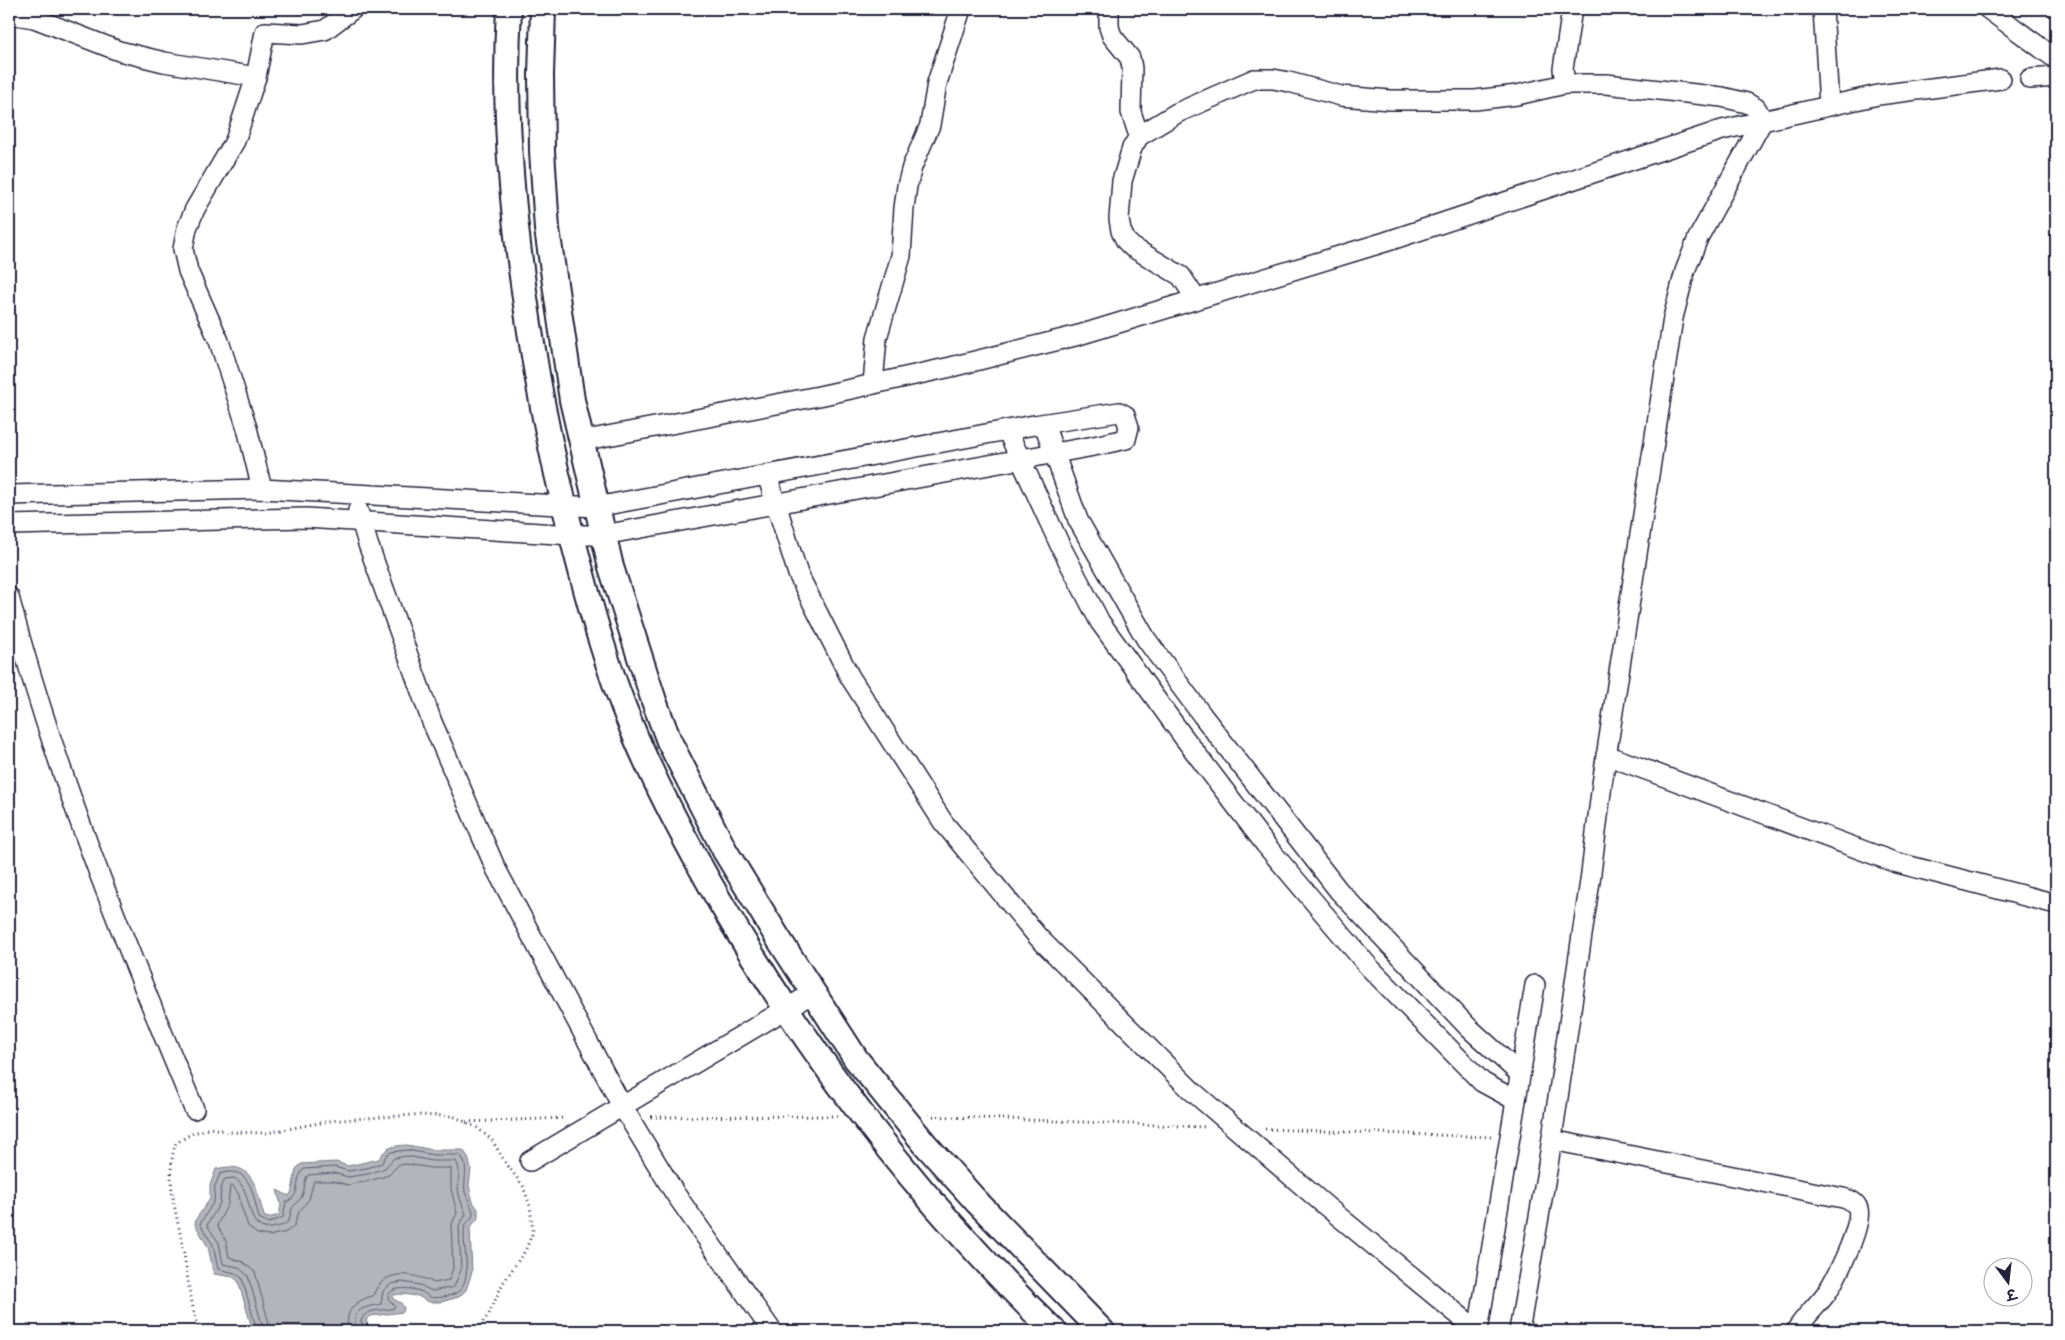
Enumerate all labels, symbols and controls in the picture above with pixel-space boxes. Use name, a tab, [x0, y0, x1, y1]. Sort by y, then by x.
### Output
north arrow	[1982, 1258, 2032, 1308]
text: उ	[2003, 1284, 2020, 1304]

